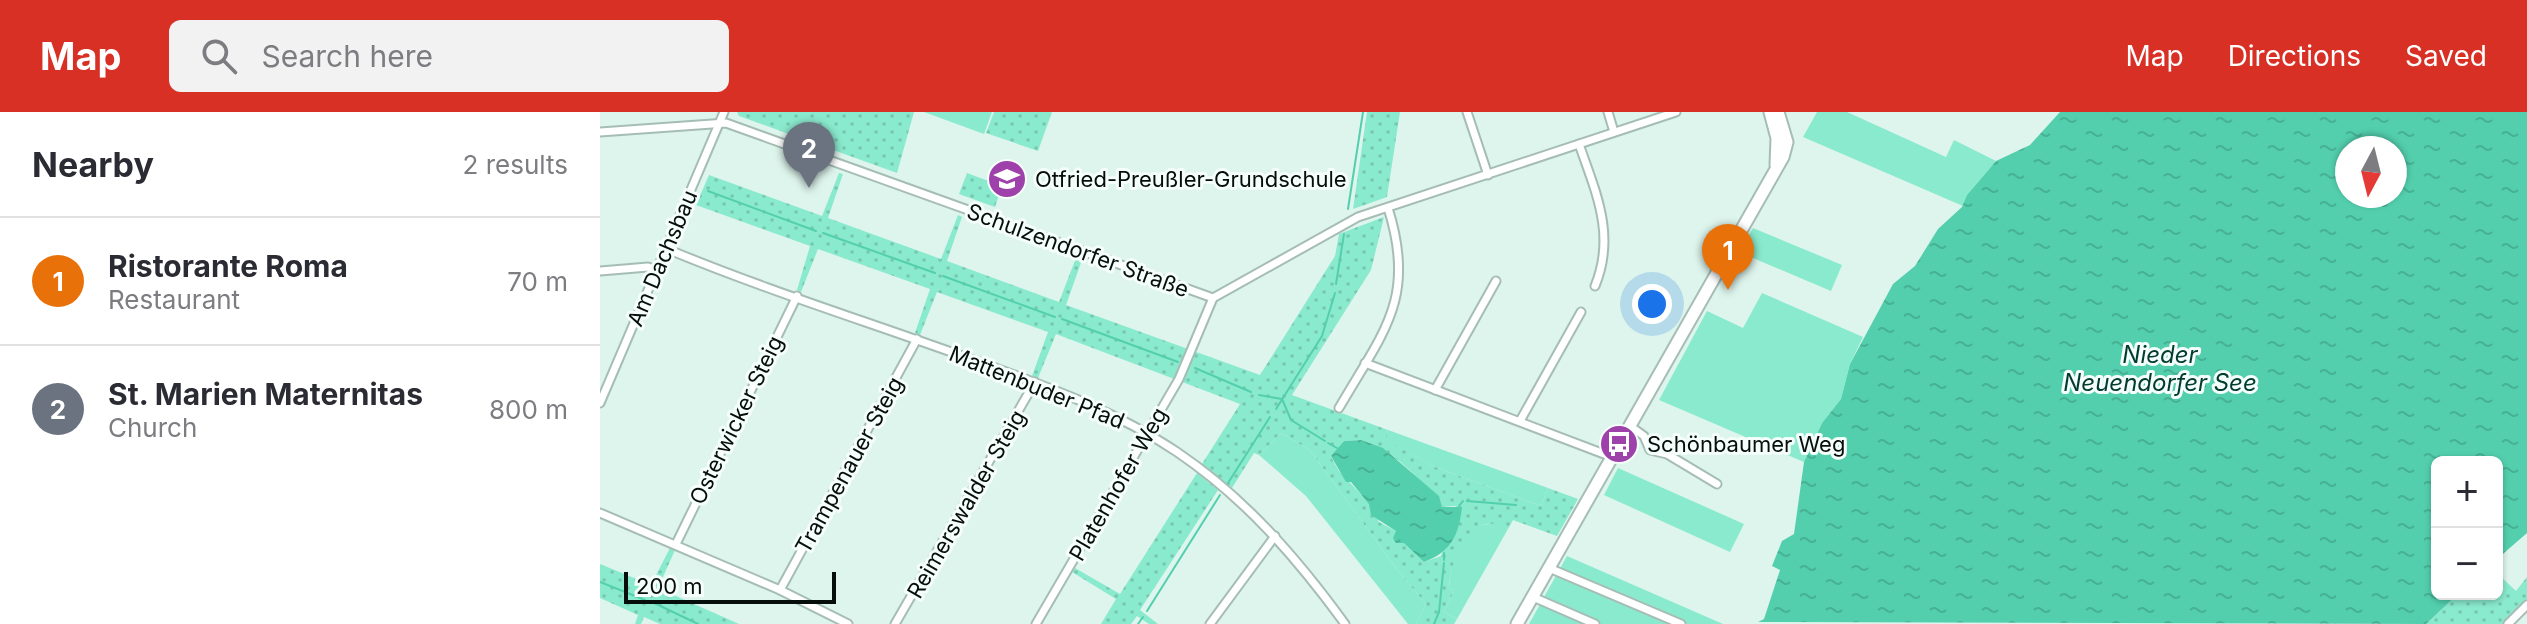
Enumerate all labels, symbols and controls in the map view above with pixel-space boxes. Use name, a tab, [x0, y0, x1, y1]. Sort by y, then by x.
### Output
search box	[169, 20, 729, 92]
text: Map	[40, 33, 121, 79]
icon: search	[197, 34, 241, 78]
text: Search here	[261, 38, 433, 74]
text: Map	[2125, 39, 2184, 73]
text: Directions	[2228, 39, 2361, 73]
text: Saved	[2405, 39, 2487, 73]
pin: 2	[783, 122, 835, 188]
north arrow	[2335, 136, 2407, 208]
text: Nearby	[32, 144, 154, 185]
text: 2 results	[463, 149, 568, 180]
school or university icon: Otfried-Preußler-Grundschule	[986, 158, 1028, 200]
place label: Otfried-Preußler-Grundschule	[1035, 166, 1347, 192]
street label: Am Dachsbau	[622, 186, 702, 330]
street label: Schulzendorfer Straße	[964, 198, 1192, 302]
pin: 1	[1702, 224, 1754, 290]
text: Ristorante Roma	[108, 248, 348, 284]
text: 1	[52, 266, 64, 297]
text: 70 m	[507, 266, 568, 297]
text: Restaurant	[108, 284, 240, 315]
your location	[1632, 284, 1672, 324]
street label: Osterwicker Steig	[684, 332, 788, 508]
street label: Mattenbuder Pfad	[946, 340, 1128, 434]
water label: Nieder Neuendorfer See	[2063, 340, 2257, 397]
street label: Trampenauer Steig	[790, 372, 908, 558]
text: St. Marien Maternitas	[108, 376, 423, 412]
text: 2	[50, 394, 66, 425]
text: 800 m	[489, 394, 568, 425]
street label: Platenhofer Weg	[1064, 403, 1172, 565]
street label: Reimerswalder Steig	[901, 405, 1031, 603]
text: Church	[108, 412, 197, 443]
bus stop icon: Schönbaumer Weg	[1598, 423, 1640, 465]
place label: Schönbaumer Weg	[1647, 431, 1845, 457]
map controls	[2431, 456, 2503, 600]
button: +	[2431, 456, 2503, 528]
button: −	[2431, 528, 2503, 600]
scale bar	[624, 568, 836, 604]
text: 200 m	[636, 573, 703, 599]

